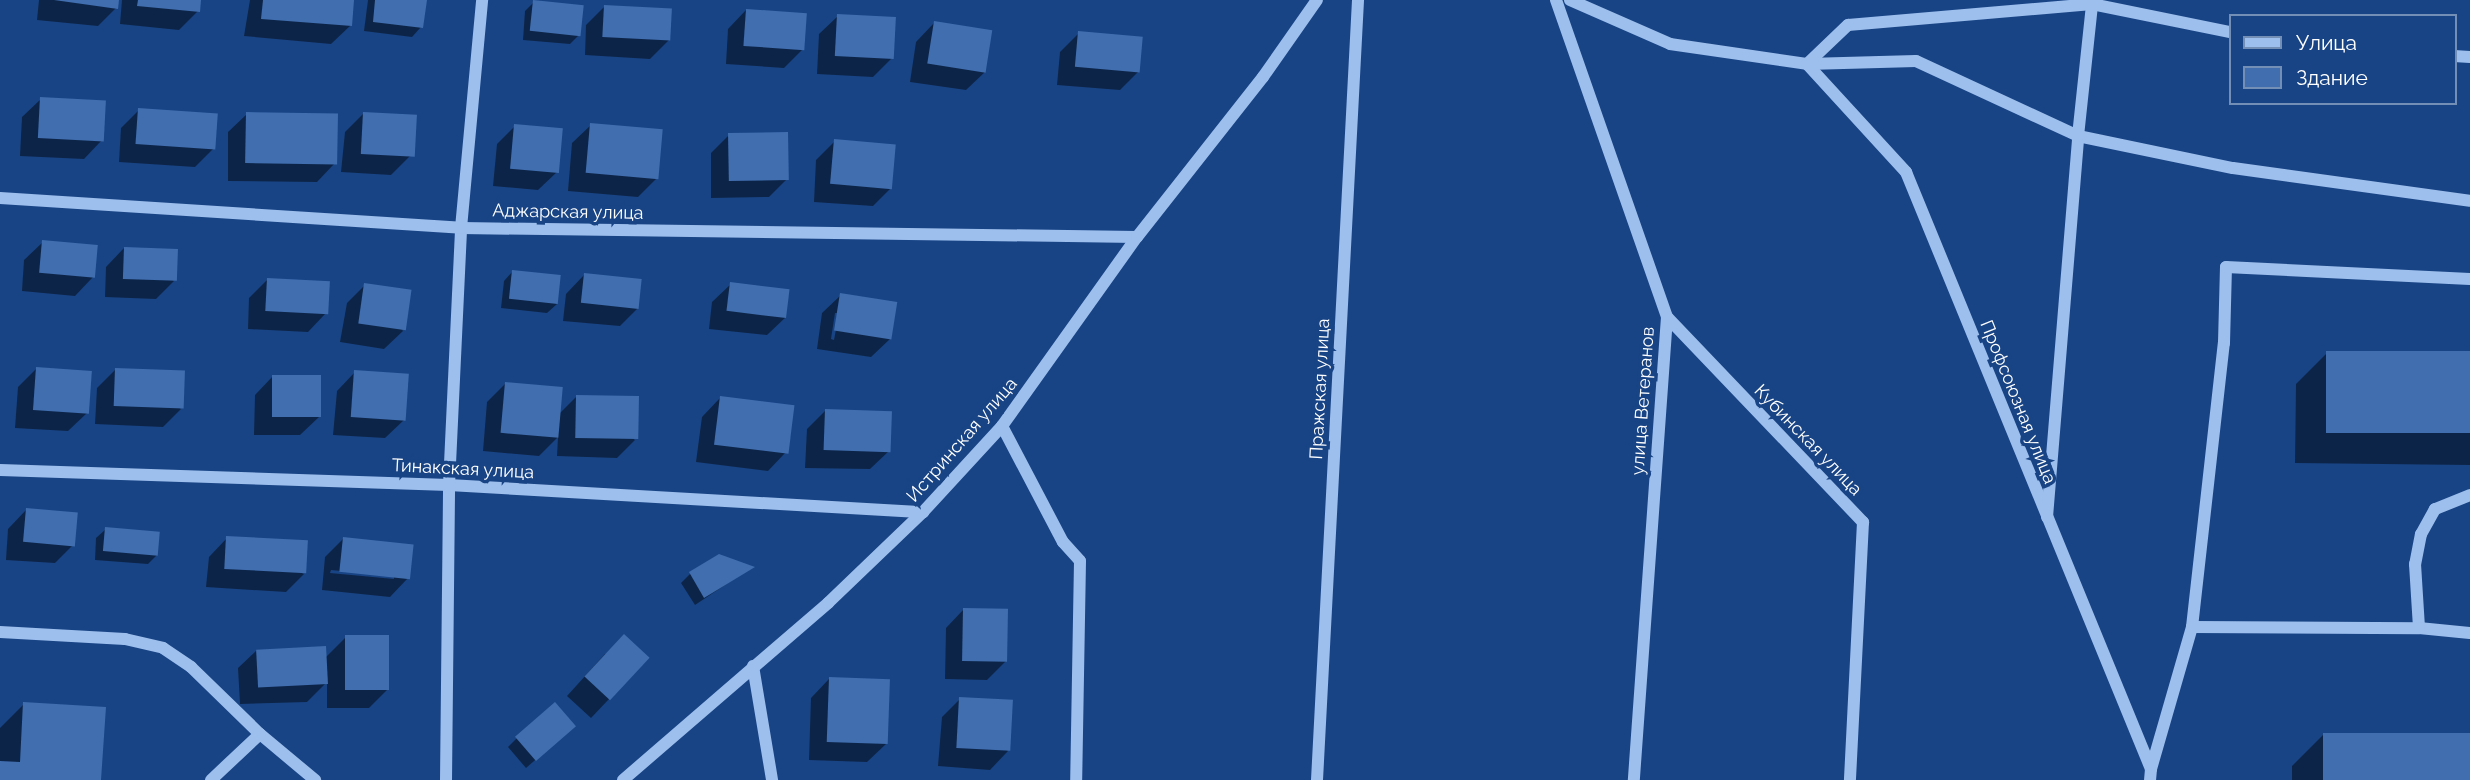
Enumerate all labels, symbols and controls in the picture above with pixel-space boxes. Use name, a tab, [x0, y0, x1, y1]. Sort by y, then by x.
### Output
legend	[2228, 14, 2456, 105]
text: Улица	[2296, 30, 2357, 55]
text: Здание	[2296, 65, 2368, 90]
street label: Аджарская улица	[492, 200, 644, 224]
street label: Профсоюзная улица	[1975, 317, 2061, 487]
street label: Пражская улица	[1306, 318, 1334, 460]
street label: улица Ветеранов	[1627, 326, 1659, 476]
street label: Истринская улица	[902, 373, 1022, 507]
street label: Кубинская улица	[1749, 380, 1867, 500]
street label: Тинакская улица	[391, 454, 535, 484]

